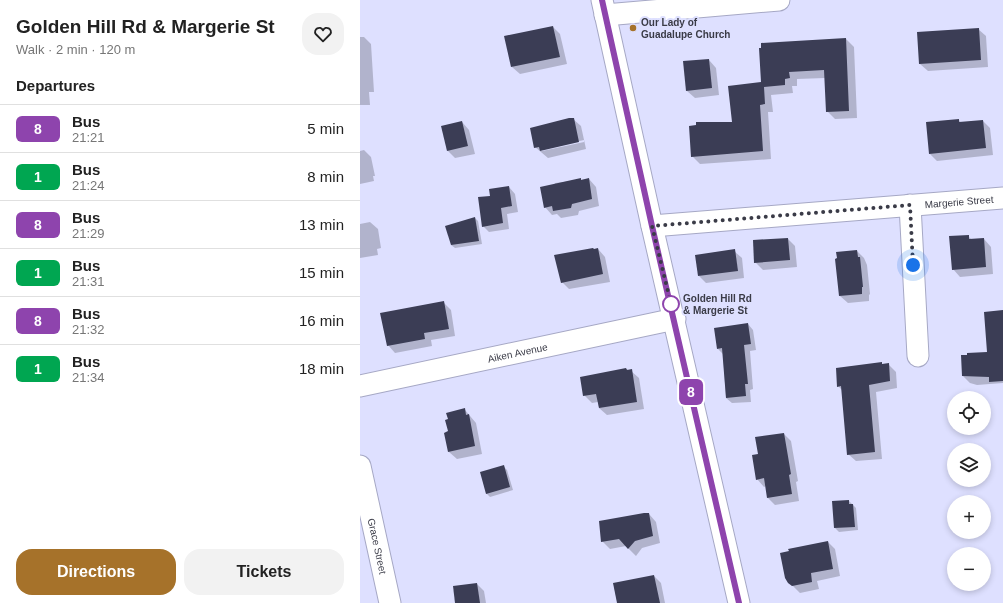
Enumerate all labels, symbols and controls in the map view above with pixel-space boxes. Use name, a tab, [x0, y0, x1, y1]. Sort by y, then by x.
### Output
button: heart	[302, 13, 344, 55]
text: Golden Hill Rd & Margerie St	[16, 16, 275, 37]
place label: Our Lady of Guadalupe Church	[641, 17, 730, 40]
marker: Our Lady of Guadalupe Church	[628, 23, 638, 33]
text: Walk · 2 min · 120 m	[16, 42, 135, 57]
text: Departures	[16, 77, 95, 94]
text: Bus	[72, 113, 100, 130]
text: 5 min	[307, 120, 344, 137]
text: 8	[34, 121, 42, 137]
text: 21:21	[72, 130, 105, 145]
text: Bus	[72, 161, 100, 178]
text: 8 min	[307, 168, 344, 185]
text: 1	[34, 169, 42, 185]
text: 21:24	[72, 178, 105, 193]
street label: Margerie Street	[924, 194, 994, 210]
text: Bus	[72, 209, 100, 226]
text: 13 min	[299, 216, 344, 233]
text: 8	[34, 217, 42, 233]
text: 21:29	[72, 226, 105, 241]
your location	[903, 255, 923, 275]
text: Bus	[72, 257, 100, 274]
text: 15 min	[299, 264, 344, 281]
text: 1	[34, 265, 42, 281]
text: 21:31	[72, 274, 105, 289]
place label: Golden Hill Rd & Margerie St	[683, 293, 752, 316]
marker: Golden Hill Rd & Margerie St	[662, 295, 680, 313]
text: Bus	[72, 305, 100, 322]
text: 16 min	[299, 312, 344, 329]
text: 8	[34, 313, 42, 329]
text: 21:32	[72, 322, 105, 337]
street label: Aiken Avenue	[487, 341, 549, 365]
text: Bus	[72, 353, 100, 370]
text: 18 min	[299, 360, 344, 377]
text: 1	[34, 361, 42, 377]
text: 21:34	[72, 370, 105, 385]
line badge: 8	[678, 379, 704, 405]
text: 8	[687, 384, 695, 400]
map controls	[947, 391, 991, 591]
button: locate	[947, 391, 991, 435]
button: layers	[947, 443, 991, 487]
button: +	[947, 495, 991, 539]
street label: Grace Street	[366, 517, 389, 575]
button: −	[947, 547, 991, 591]
button: Directions	[16, 549, 176, 595]
button: Tickets	[184, 549, 344, 595]

